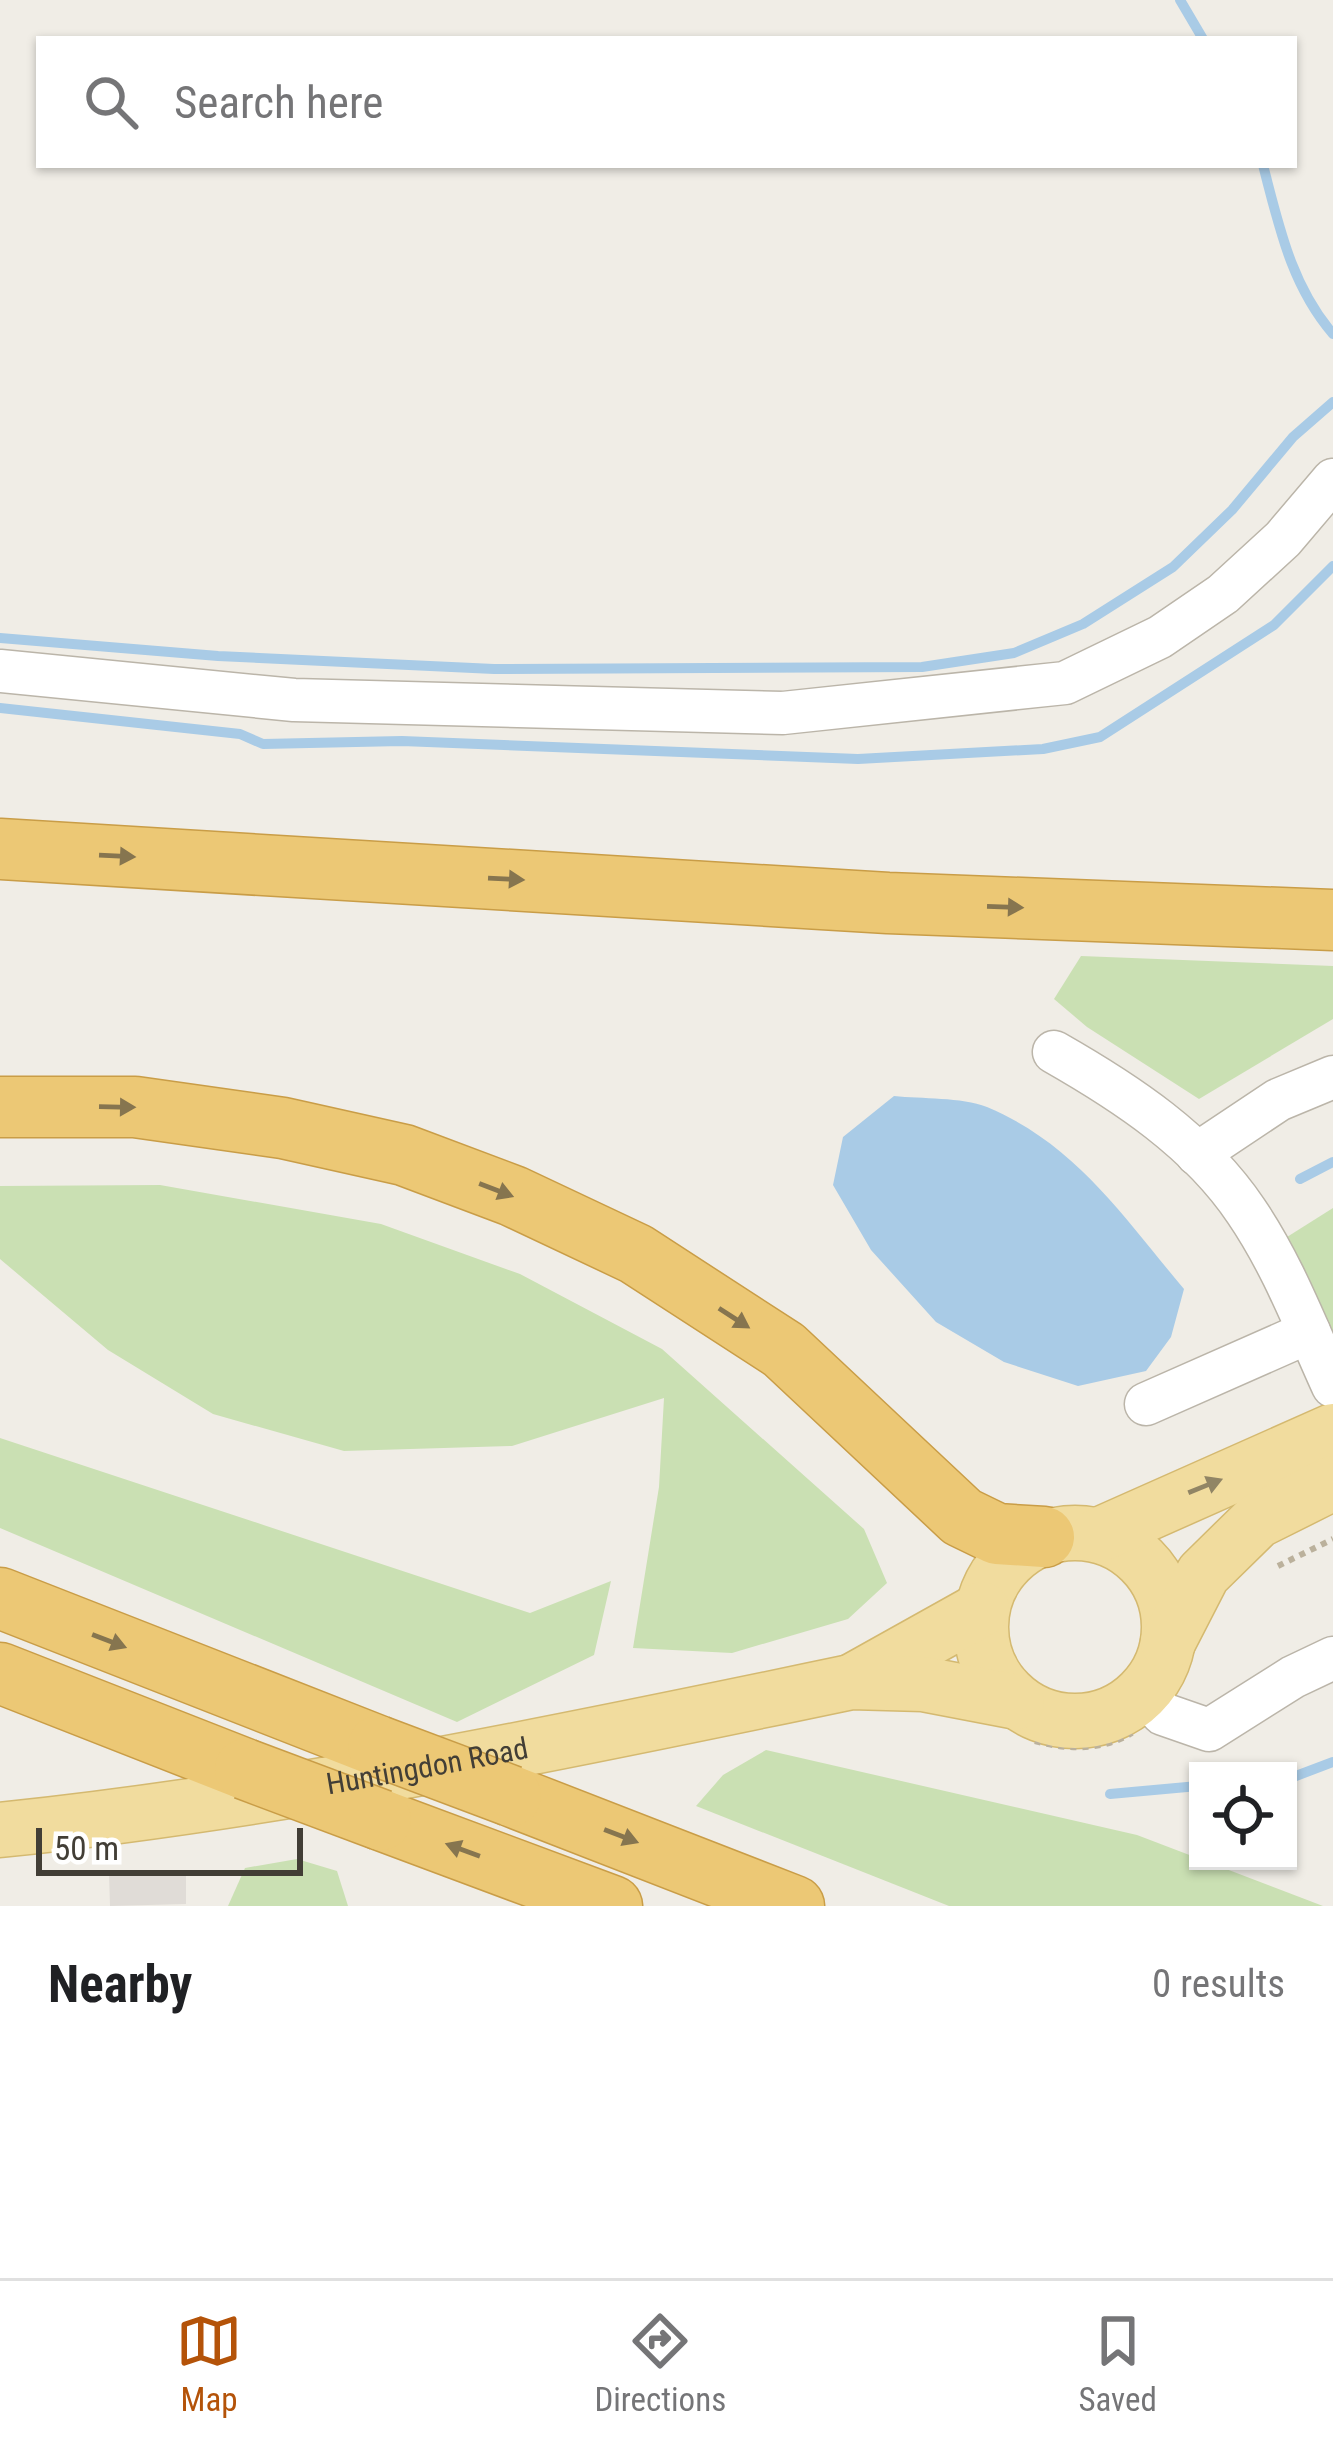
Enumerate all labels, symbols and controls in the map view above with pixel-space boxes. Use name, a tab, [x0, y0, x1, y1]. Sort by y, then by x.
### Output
search box	[36, 36, 1297, 168]
icon: search	[78, 69, 144, 135]
text: Search here	[174, 76, 383, 129]
one-way arrow	[99, 847, 137, 866]
one-way arrow	[488, 870, 525, 889]
one-way arrow	[987, 898, 1025, 917]
one-way arrow	[99, 1097, 137, 1117]
one-way arrow	[479, 1181, 515, 1200]
one-way arrow	[718, 1306, 751, 1328]
one-way arrow	[1187, 1476, 1223, 1495]
one-way arrow	[91, 1632, 127, 1651]
street label: Huntingdon Road	[324, 1730, 531, 1801]
map controls	[1189, 1762, 1297, 1870]
button: locate	[1189, 1762, 1297, 1870]
scale bar	[36, 1822, 303, 1875]
one-way arrow	[603, 1827, 639, 1846]
text: 50 m	[54, 1829, 119, 1868]
one-way arrow	[444, 1840, 480, 1858]
text: Nearby	[48, 1955, 192, 2014]
text: 0 results	[1152, 1961, 1285, 2007]
tab: Map	[176, 2308, 242, 2419]
tab: Directions	[594, 2308, 726, 2419]
tab: Saved	[1078, 2308, 1157, 2419]

